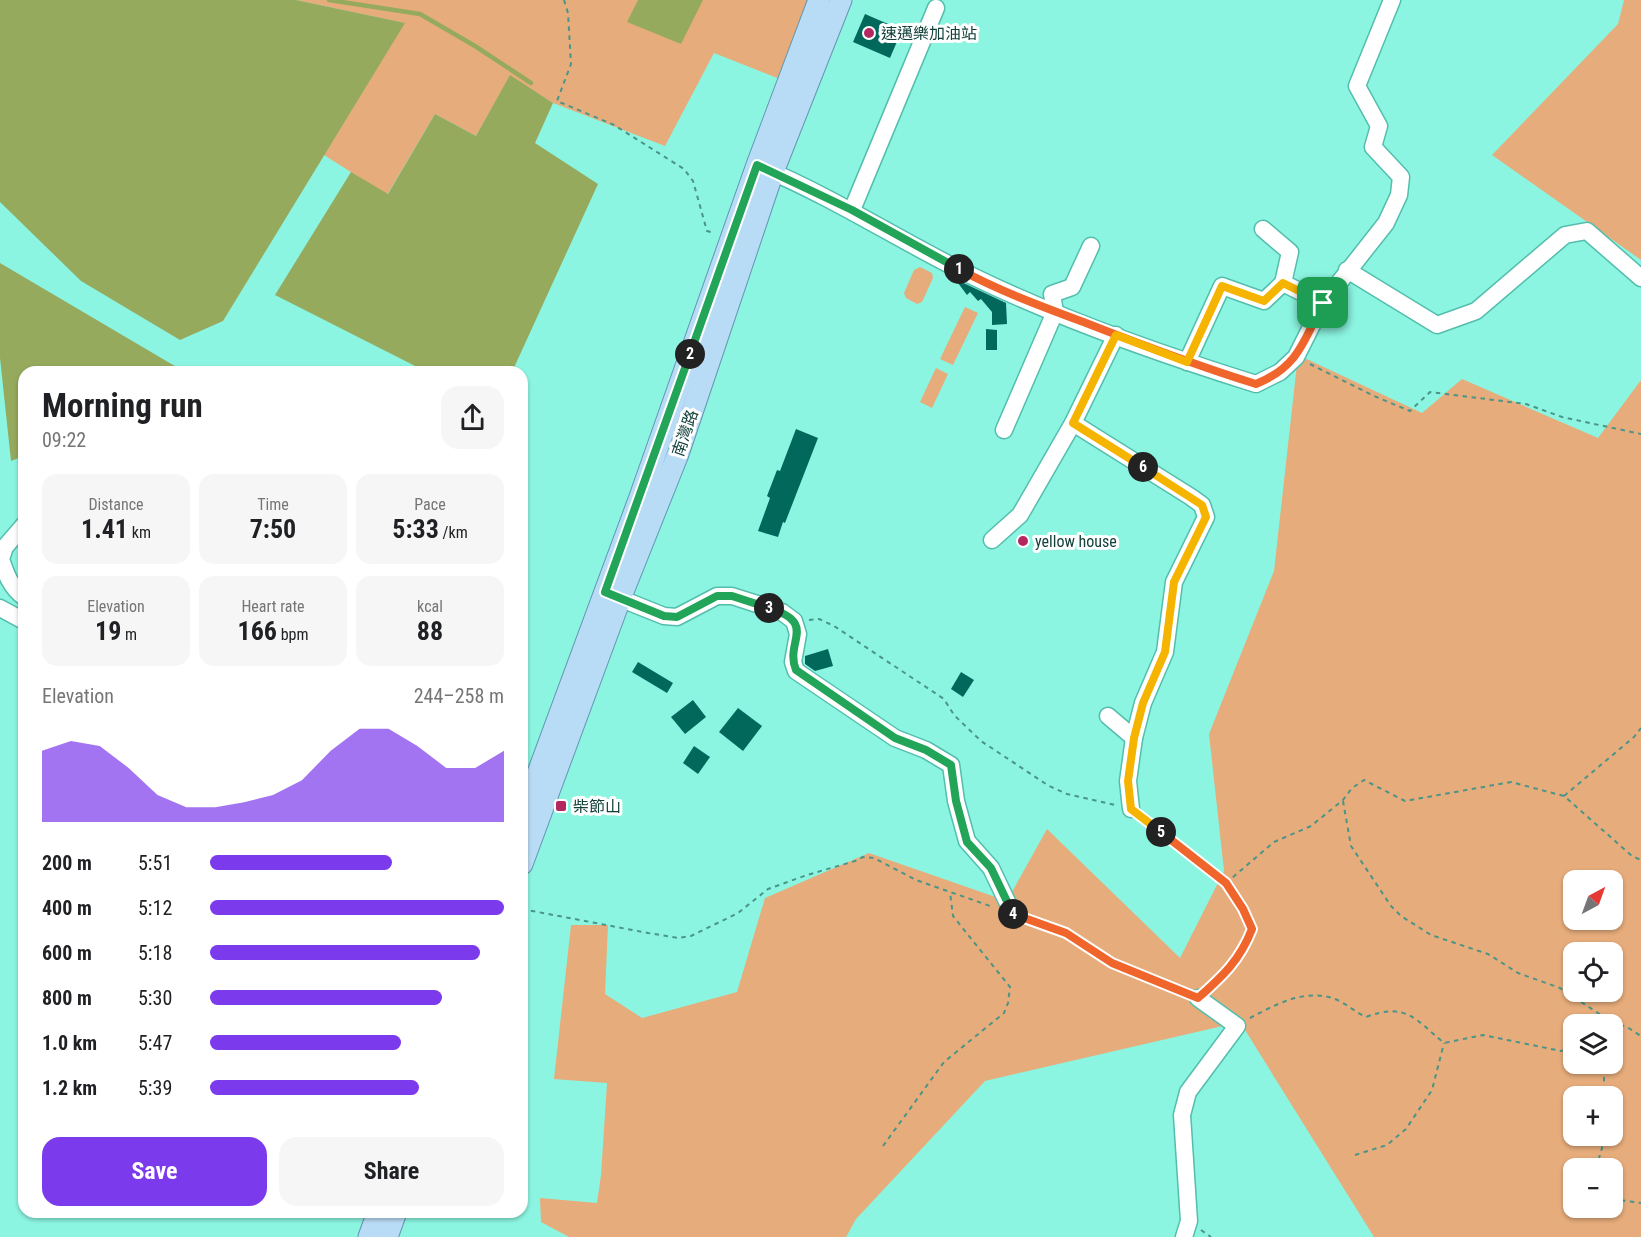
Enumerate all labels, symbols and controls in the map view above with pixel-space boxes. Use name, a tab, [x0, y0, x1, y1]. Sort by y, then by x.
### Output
place label: 速邁樂加油站	[881, 24, 977, 43]
marker: 速邁樂加油站	[862, 26, 876, 40]
pin: 1	[944, 254, 974, 284]
text: 1	[955, 259, 963, 278]
pin	[1297, 277, 1348, 328]
icon: arrive	[1306, 286, 1339, 319]
pin: 2	[675, 339, 705, 369]
text: 2	[686, 344, 694, 363]
text: Morning run	[42, 386, 203, 425]
button: share	[441, 386, 504, 449]
street label: 南灣路	[668, 407, 702, 459]
text: 09:22	[42, 428, 86, 452]
pin: 6	[1128, 452, 1158, 482]
text: 6	[1139, 457, 1147, 476]
text: Distance	[88, 495, 144, 514]
text: Time	[257, 495, 289, 514]
text: Pace	[414, 495, 446, 514]
text: 1.41	[81, 514, 128, 544]
text: 7:50	[250, 514, 296, 544]
text: 5:33	[392, 514, 439, 544]
text: km	[128, 523, 151, 542]
text: /km	[439, 523, 468, 542]
place label: yellow house	[1035, 532, 1117, 551]
marker: yellow house	[1016, 534, 1030, 548]
pin: 3	[754, 593, 784, 623]
text: Elevation	[87, 597, 145, 616]
text: Heart rate	[241, 597, 305, 616]
text: kcal	[417, 597, 443, 616]
text: 3	[765, 598, 773, 617]
text: 19	[95, 616, 121, 646]
text: 166	[238, 616, 277, 646]
text: 88	[417, 616, 443, 646]
text: m	[121, 625, 137, 644]
text: bpm	[277, 625, 308, 644]
text: Elevation	[42, 684, 114, 708]
text: 244–258 m	[414, 684, 504, 708]
place label: 柴節山	[573, 797, 621, 816]
marker: 柴節山	[554, 799, 568, 813]
pin: 5	[1146, 817, 1176, 847]
text: 5	[1157, 822, 1165, 841]
text: 200 m	[42, 851, 92, 875]
text: 5:51	[138, 851, 172, 875]
north arrow	[1563, 870, 1623, 930]
map controls	[1563, 870, 1623, 1218]
text: 400 m	[42, 896, 92, 920]
text: 5:12	[138, 896, 172, 920]
pin: 4	[998, 899, 1028, 929]
text: 4	[1009, 904, 1017, 923]
text: 600 m	[42, 941, 92, 965]
text: 5:18	[138, 941, 172, 965]
button: locate	[1563, 942, 1623, 1002]
text: 800 m	[42, 986, 92, 1010]
text: 5:30	[138, 986, 172, 1010]
button: layers	[1563, 1014, 1623, 1074]
text: 1.0 km	[42, 1031, 97, 1055]
text: 5:47	[138, 1031, 172, 1055]
text: 1.2 km	[42, 1076, 97, 1100]
text: 5:39	[138, 1076, 172, 1100]
button: +	[1563, 1086, 1623, 1146]
button: Save	[42, 1137, 267, 1206]
button: Share	[279, 1137, 504, 1206]
button: −	[1563, 1158, 1623, 1218]

